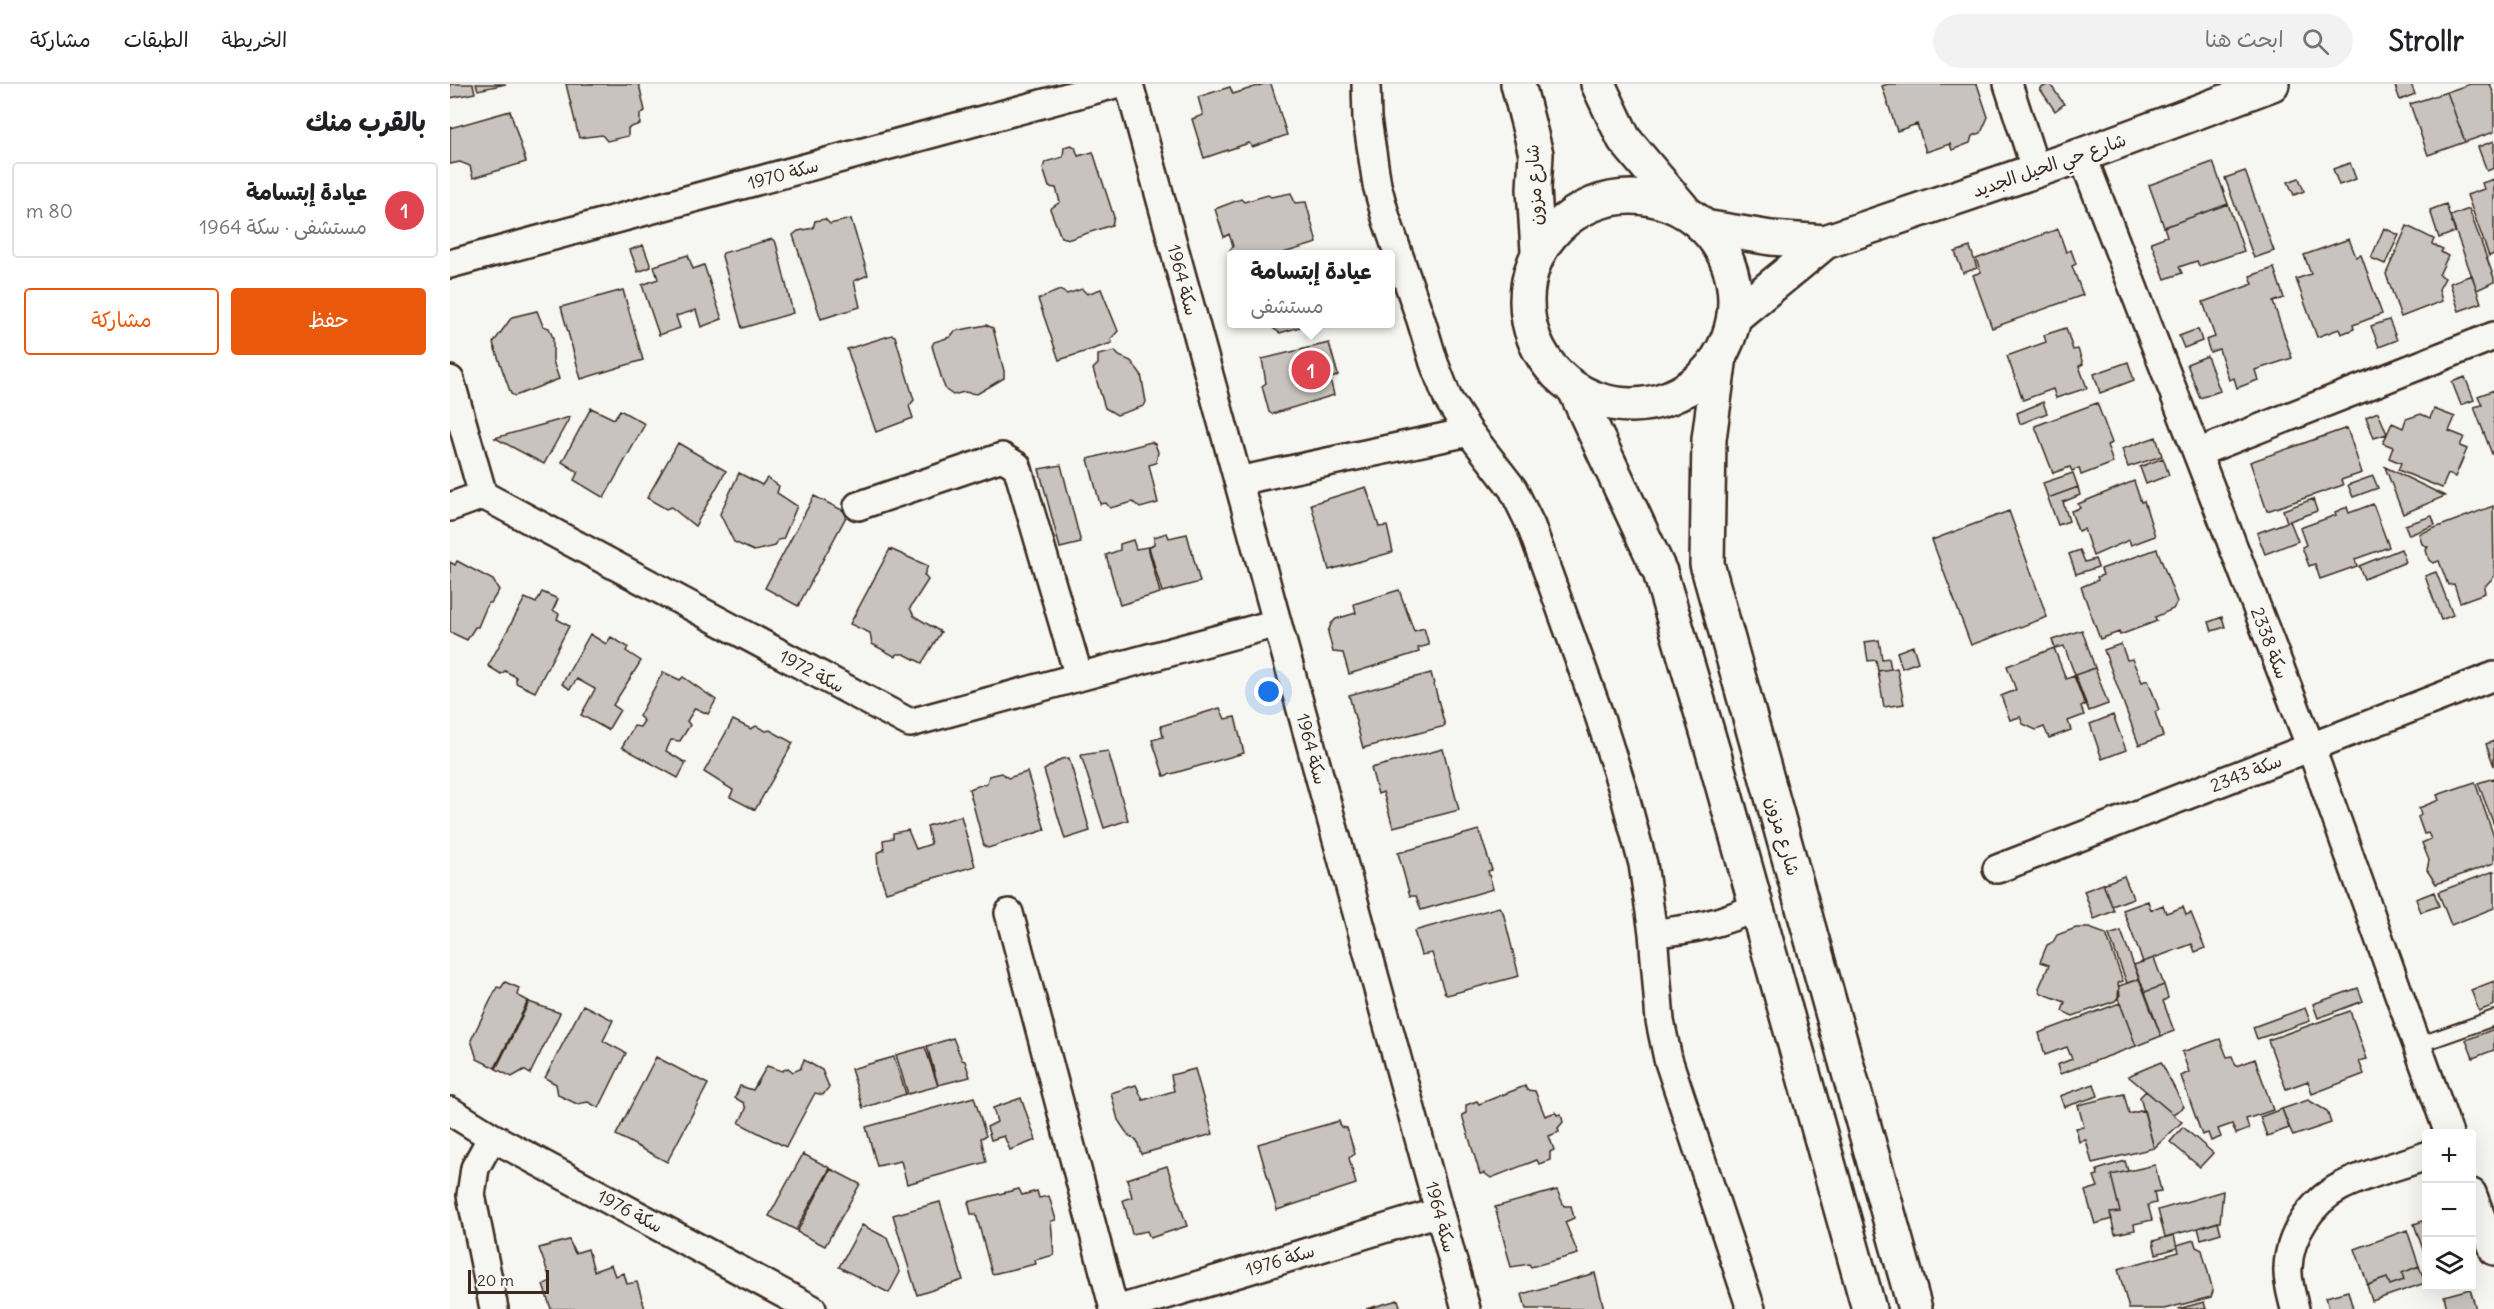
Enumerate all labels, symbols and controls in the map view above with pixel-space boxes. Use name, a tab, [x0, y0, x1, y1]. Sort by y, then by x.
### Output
search box	[1933, 14, 2353, 68]
text: Strollr	[2389, 23, 2464, 59]
text: ابحث هنا	[2205, 25, 2284, 53]
icon: search	[2299, 25, 2332, 58]
text: مشاركة	[30, 26, 91, 53]
text: الطبقات	[124, 26, 189, 53]
text: الخريطة	[222, 26, 287, 53]
text: بالقرب منك	[306, 105, 426, 138]
street label: شارع حي الحيل الجديد	[1969, 128, 2131, 207]
street label: شارع مزون	[1520, 144, 1549, 226]
street label: سكة 1970	[745, 154, 821, 194]
text: عيادة إبتسامة	[246, 178, 367, 206]
text: 80 m	[26, 198, 73, 223]
text: 1	[401, 198, 408, 223]
text: مستشفى · سكة 1964	[199, 214, 367, 239]
street label: سكة 1964	[1162, 242, 1204, 318]
popup	[1227, 250, 1395, 328]
text: عيادة إبتسامة	[1250, 257, 1372, 285]
button: مشاركة	[24, 288, 219, 355]
button: حفظ	[231, 288, 426, 355]
text: مستشفى	[1250, 293, 1324, 318]
pin: 1	[1292, 348, 1330, 392]
street label: سكة 2338	[2246, 604, 2294, 682]
street label: سكة 1972	[775, 644, 849, 698]
your location	[1254, 677, 1283, 706]
street label: سكة 1964	[1291, 711, 1333, 787]
street label: سكة 2343	[2207, 749, 2285, 797]
street label: شارع مزون	[1760, 794, 1805, 878]
map controls	[2422, 1129, 2476, 1291]
button: +	[2422, 1129, 2476, 1183]
street label: سكة 1964	[1420, 1179, 1462, 1255]
button: −	[2422, 1183, 2476, 1237]
street label: سكة 1976	[593, 1184, 667, 1238]
button: layers	[2422, 1237, 2476, 1291]
street label: سكة 1976	[1243, 1239, 1317, 1281]
scale bar	[468, 1267, 549, 1294]
text: 20 m	[477, 1270, 514, 1290]

